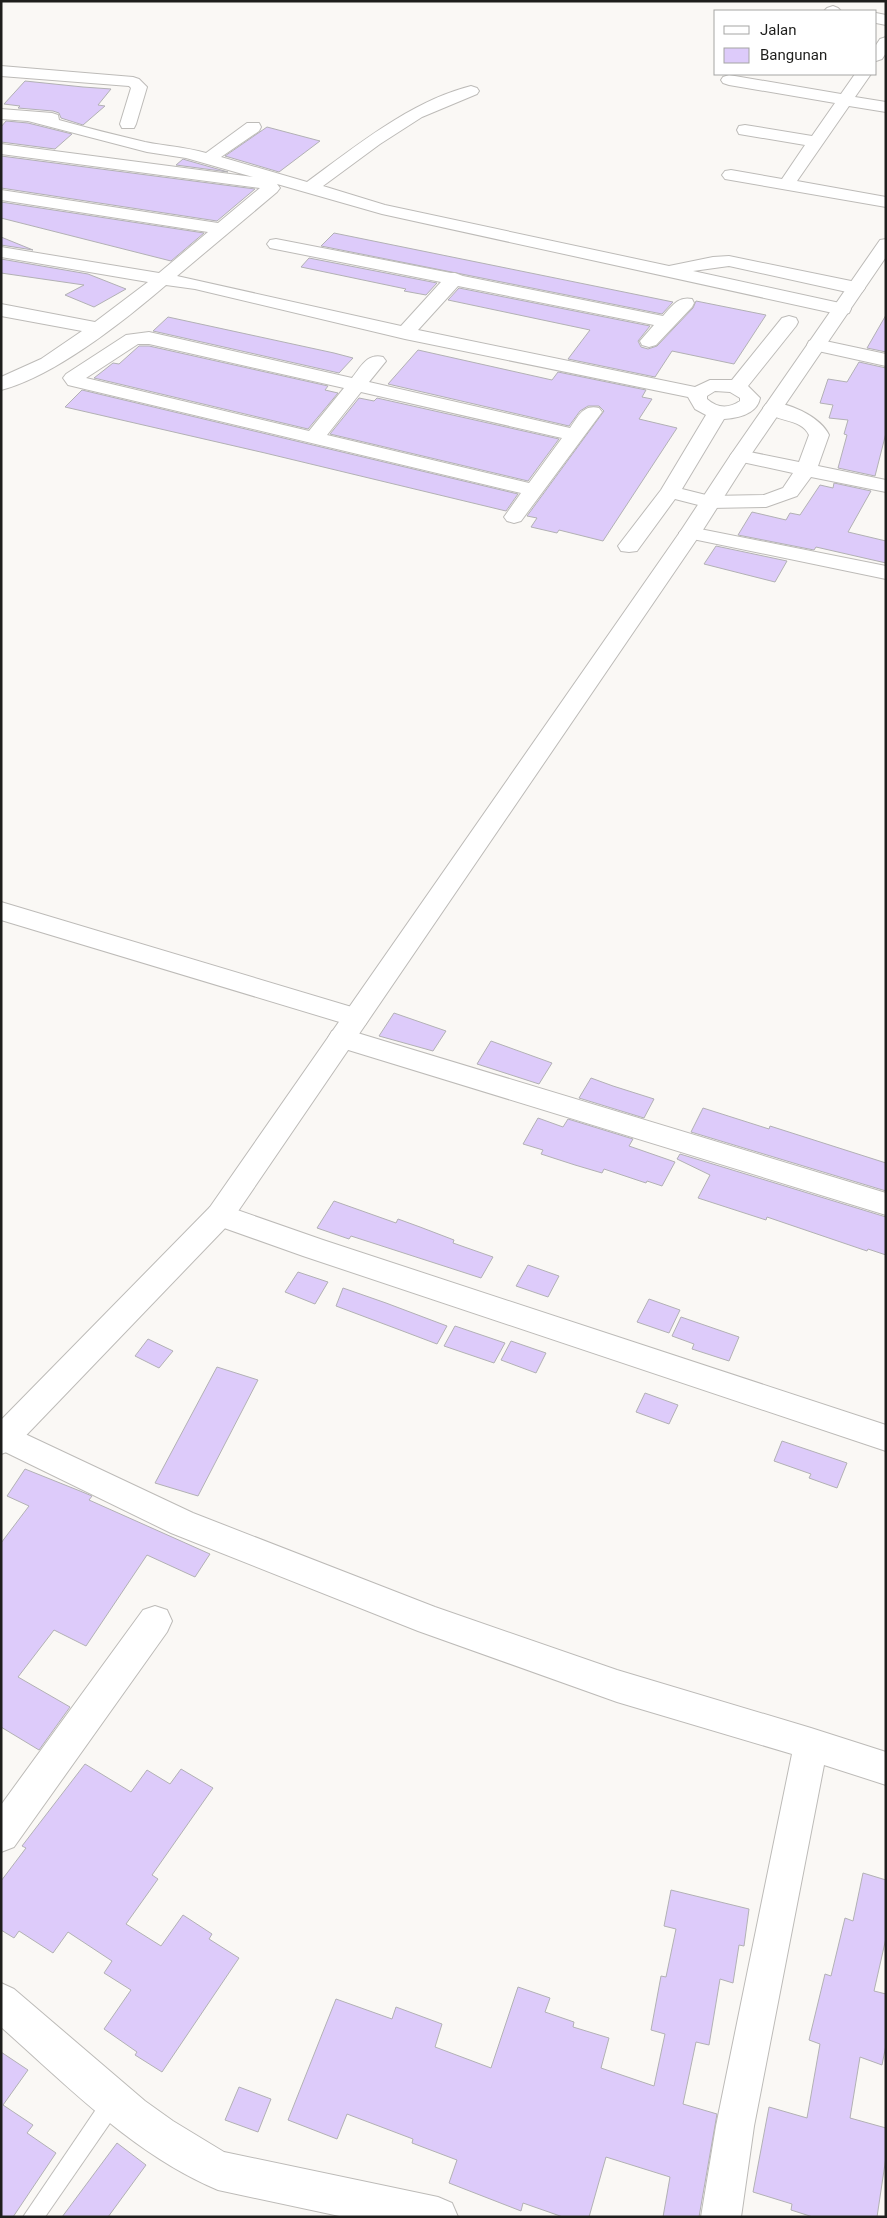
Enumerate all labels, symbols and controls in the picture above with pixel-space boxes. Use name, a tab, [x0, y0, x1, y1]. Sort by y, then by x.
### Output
legend	[714, 10, 877, 75]
text: Jalan	[760, 21, 797, 39]
text: Bangunan	[760, 46, 827, 64]

